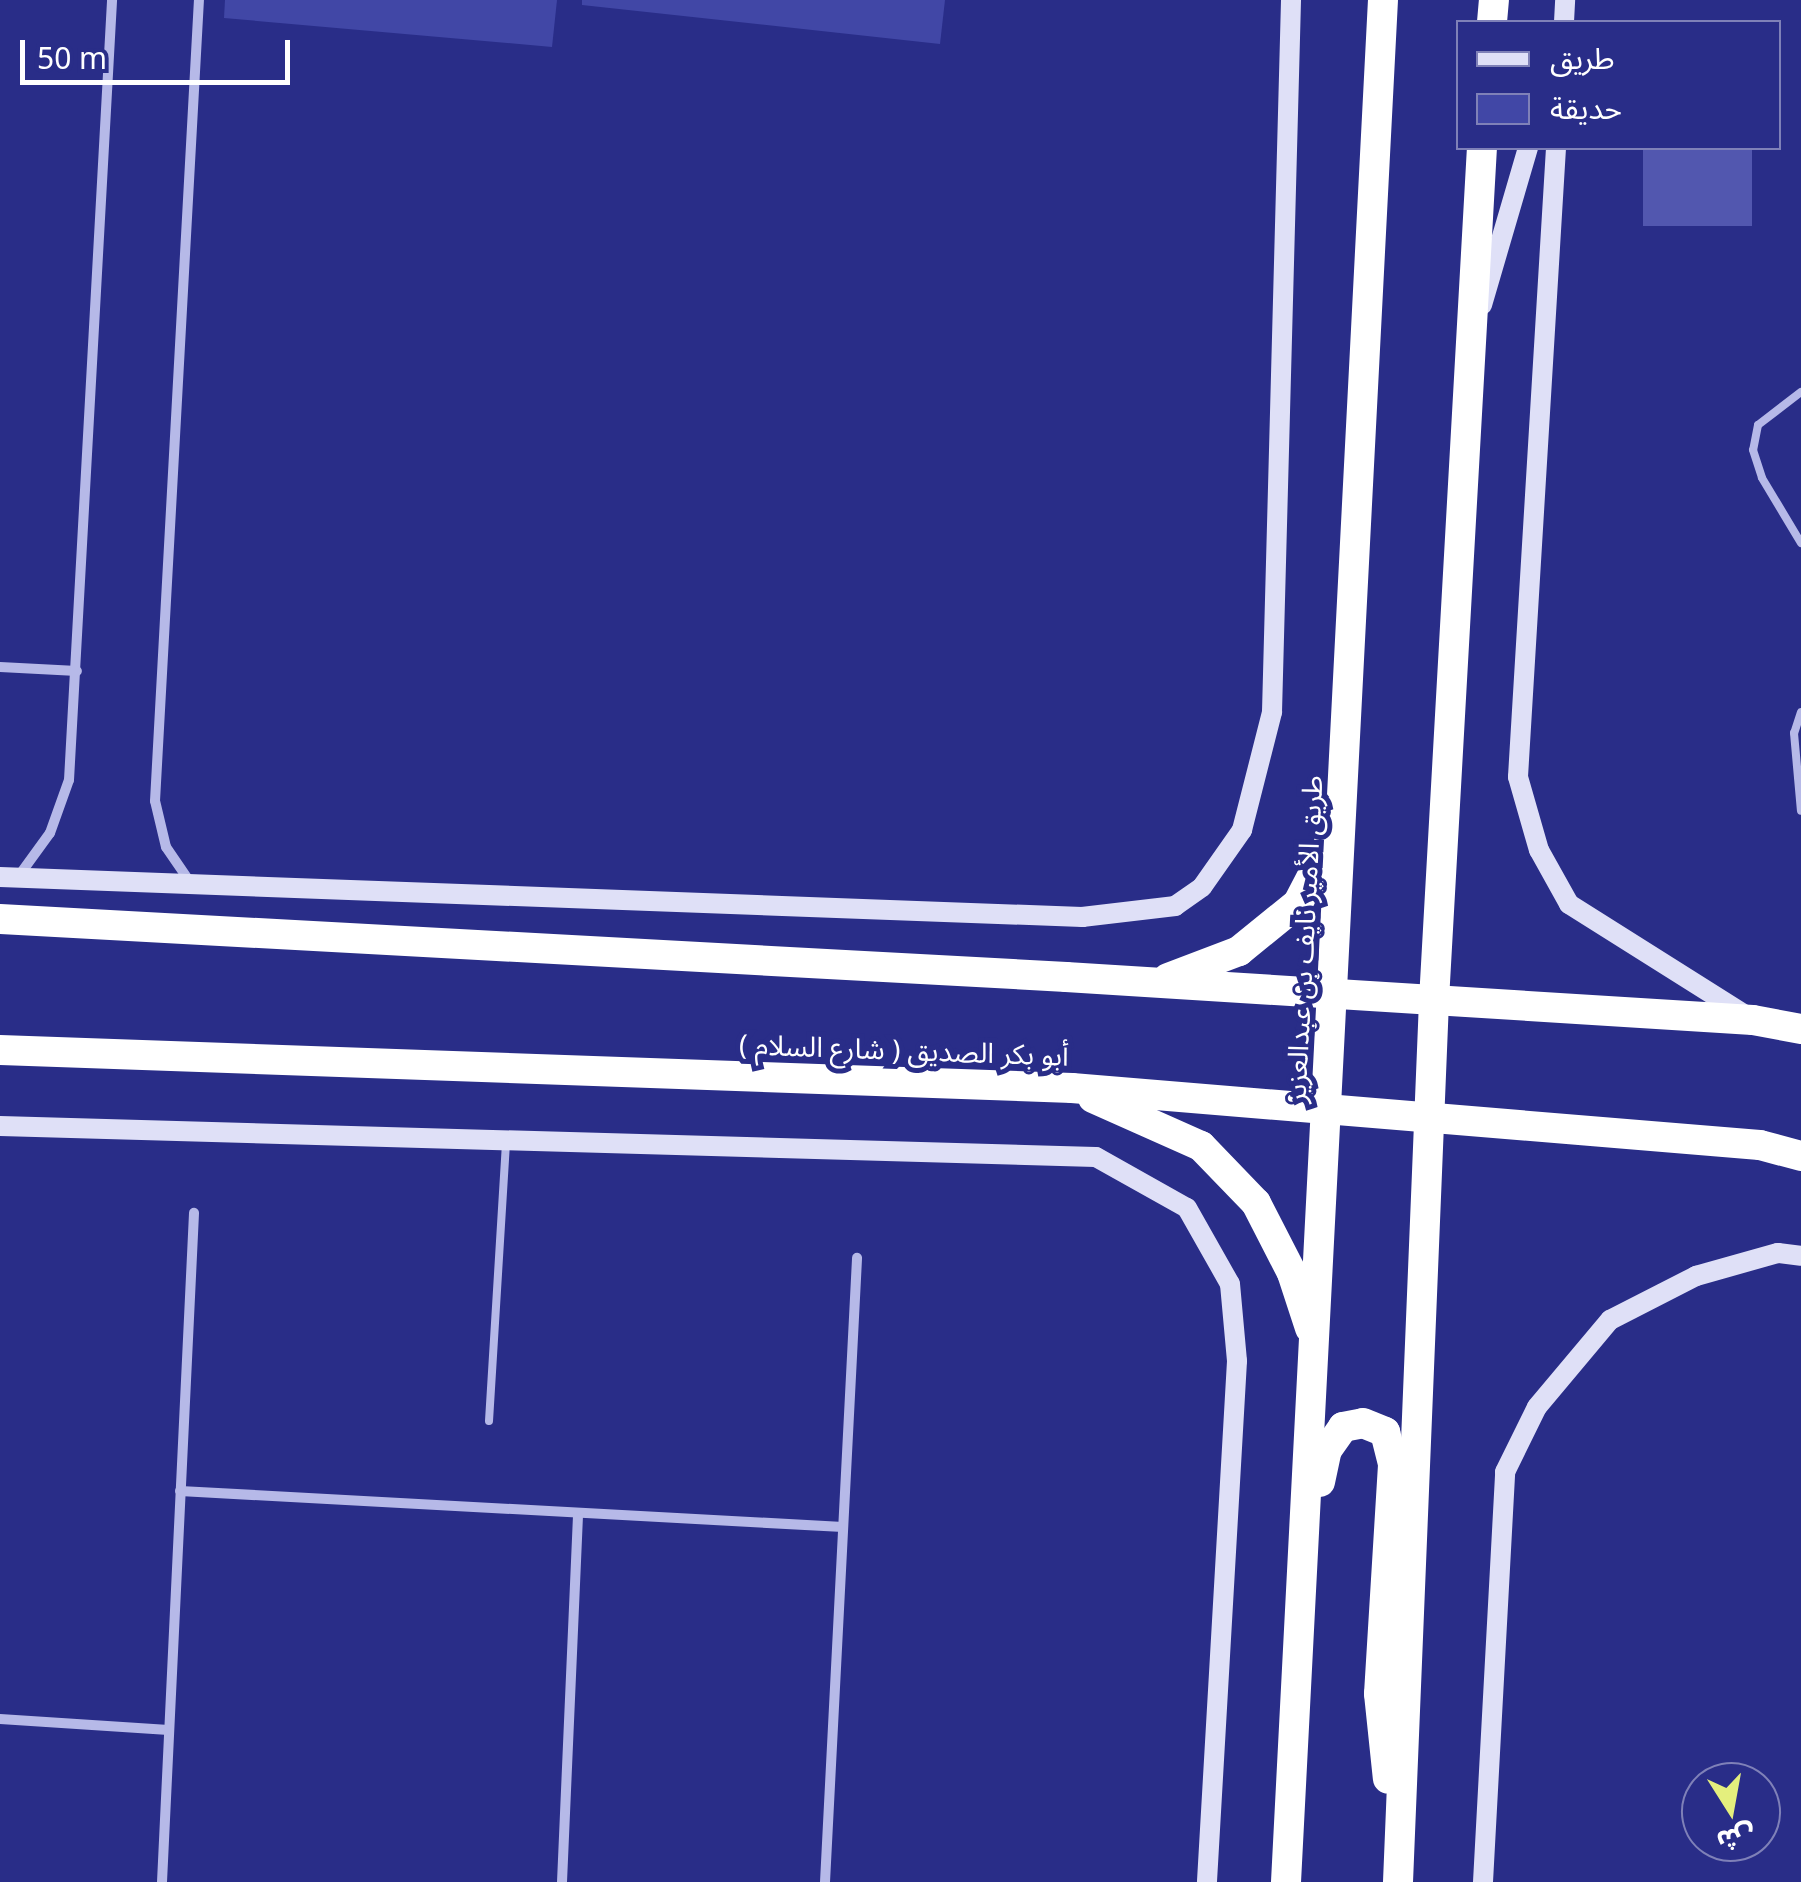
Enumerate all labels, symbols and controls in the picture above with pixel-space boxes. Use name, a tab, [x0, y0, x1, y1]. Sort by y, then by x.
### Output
scale bar	[25, 20, 295, 82]
legend	[1456, 20, 1781, 150]
text: 50 m	[37, 37, 107, 78]
text: طريق	[1550, 37, 1615, 78]
text: حديقة	[1550, 87, 1622, 128]
street label: طريق الأمير نايف بن عبدالعزيز	[1278, 774, 1328, 1104]
street label: ( شارع السلام ) أبو بكر الصديق	[739, 1026, 1069, 1072]
north arrow	[1681, 1762, 1781, 1862]
text: ش	[1714, 1817, 1759, 1862]

